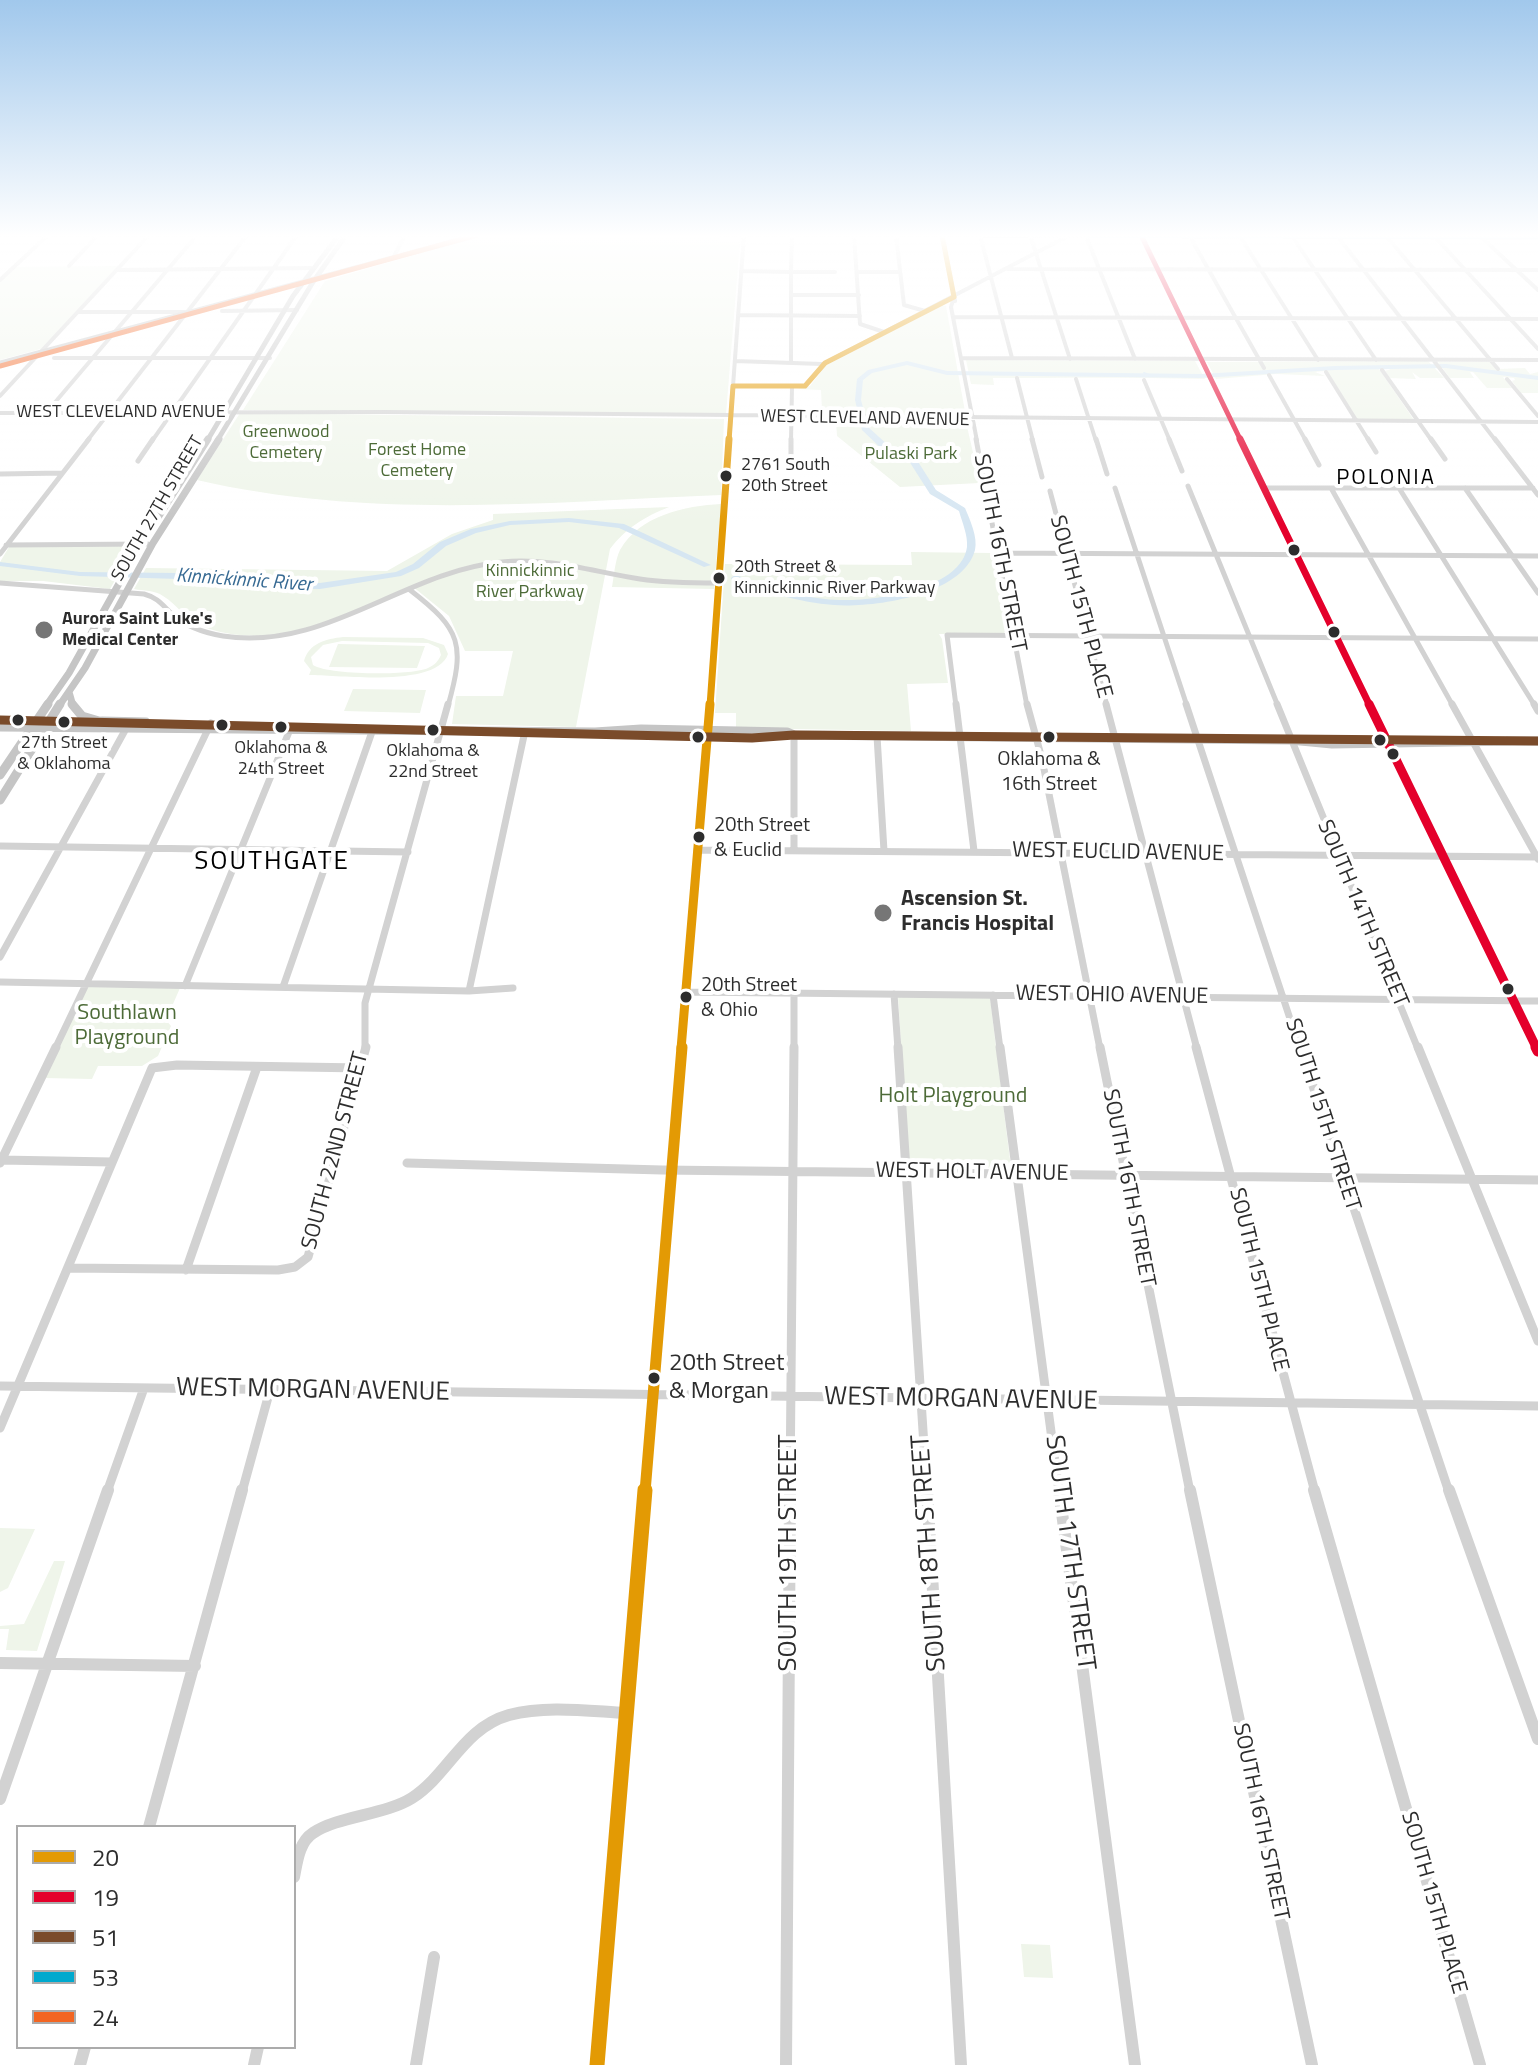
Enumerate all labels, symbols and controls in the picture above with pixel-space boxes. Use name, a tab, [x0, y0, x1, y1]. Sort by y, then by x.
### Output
street label: WEST CLEVELAND AVENUE	[16, 402, 226, 424]
street label: WEST CLEVELAND AVENUE	[760, 406, 970, 432]
park label: Greenwood Cemetery	[242, 422, 330, 464]
street label: SOUTH 27TH STREET	[108, 432, 208, 586]
park label: Forest Home Cemetery	[368, 440, 466, 482]
park label: Pulaski Park	[865, 444, 957, 466]
street label: SOUTH 16TH STREET	[967, 452, 1031, 654]
place label: 2761 South 20th Street	[741, 455, 830, 498]
district label: POLONIA	[1336, 466, 1436, 492]
marker: 2761 South 20th Street	[718, 468, 734, 484]
street label: SOUTH 15TH PLACE	[1043, 513, 1117, 701]
unlabelled marker	[1286, 542, 1302, 558]
place label: 20th Street & Kinnickinnic River Parkway	[734, 557, 935, 600]
park label: Kinnickinnic River Parkway	[476, 561, 584, 604]
water label: Kinnickinnic River	[175, 564, 313, 598]
marker: 20th Street & Kinnickinnic River Parkway	[711, 570, 727, 586]
place label: Aurora Saint Luke's Medical Center	[62, 609, 212, 652]
marker: Aurora Saint Luke's Medical Center	[33, 619, 55, 641]
unlabelled marker	[1326, 624, 1342, 640]
unlabelled marker	[10, 712, 26, 728]
marker: 27th Street & Oklahoma	[56, 714, 72, 730]
unlabelled marker	[214, 717, 230, 733]
marker: Oklahoma & 24th Street	[273, 719, 289, 735]
marker: Oklahoma & 22nd Street	[425, 722, 441, 738]
unlabelled marker	[690, 729, 706, 745]
marker: Oklahoma & 16th Street	[1041, 729, 1057, 745]
unlabelled marker	[1372, 732, 1388, 748]
place label: 27th Street & Oklahoma	[17, 733, 111, 776]
place label: Oklahoma & 24th Street	[234, 738, 328, 780]
place label: Oklahoma & 22nd Street	[386, 741, 480, 784]
unlabelled marker	[1385, 746, 1401, 762]
place label: Oklahoma & 16th Street	[997, 748, 1101, 795]
place label: 20th Street & Euclid	[714, 814, 810, 861]
street label: SOUTH 14TH STREET	[1311, 816, 1413, 1012]
marker: 20th Street & Euclid	[691, 829, 707, 845]
street label: WEST EUCLID AVENUE	[1012, 838, 1224, 868]
district label: SOUTHGATE	[194, 847, 350, 879]
place label: Ascension St. Francis Hospital	[901, 887, 1054, 938]
marker: Ascension St. Francis Hospital	[872, 902, 894, 924]
place label: 20th Street & Ohio	[701, 974, 797, 1021]
street label: WEST OHIO AVENUE	[1015, 981, 1209, 1011]
unlabelled marker	[1500, 981, 1516, 997]
marker: 20th Street & Ohio	[678, 989, 694, 1005]
park label: Southlawn Playground	[75, 1001, 179, 1052]
street label: SOUTH 15TH STREET	[1278, 1015, 1366, 1215]
street label: SOUTH 22ND STREET	[297, 1049, 375, 1253]
park label: Holt Playground	[879, 1084, 1027, 1110]
street label: SOUTH 16TH STREET	[1096, 1087, 1160, 1289]
street label: WEST HOLT AVENUE	[875, 1158, 1069, 1188]
street label: SOUTH 15TH PLACE	[1222, 1185, 1294, 1375]
place label: 20th Street & Morgan	[669, 1350, 784, 1406]
marker: 20th Street & Morgan	[646, 1370, 662, 1386]
street label: WEST MORGAN AVENUE	[176, 1373, 450, 1409]
street label: WEST MORGAN AVENUE	[824, 1382, 1098, 1418]
street label: SOUTH 17TH STREET	[1037, 1433, 1101, 1673]
street label: SOUTH 19TH STREET	[774, 1434, 806, 1672]
street label: SOUTH 18TH STREET	[906, 1434, 954, 1672]
street label: SOUTH 16TH STREET	[1226, 1721, 1294, 1923]
street label: SOUTH 15TH PLACE	[1394, 1809, 1472, 1997]
legend	[16, 1825, 296, 2049]
text: 20	[92, 1839, 119, 1875]
text: 19	[92, 1879, 119, 1915]
text: 51	[92, 1919, 119, 1955]
text: 53	[92, 1959, 119, 1995]
text: 24	[92, 1999, 119, 2035]

